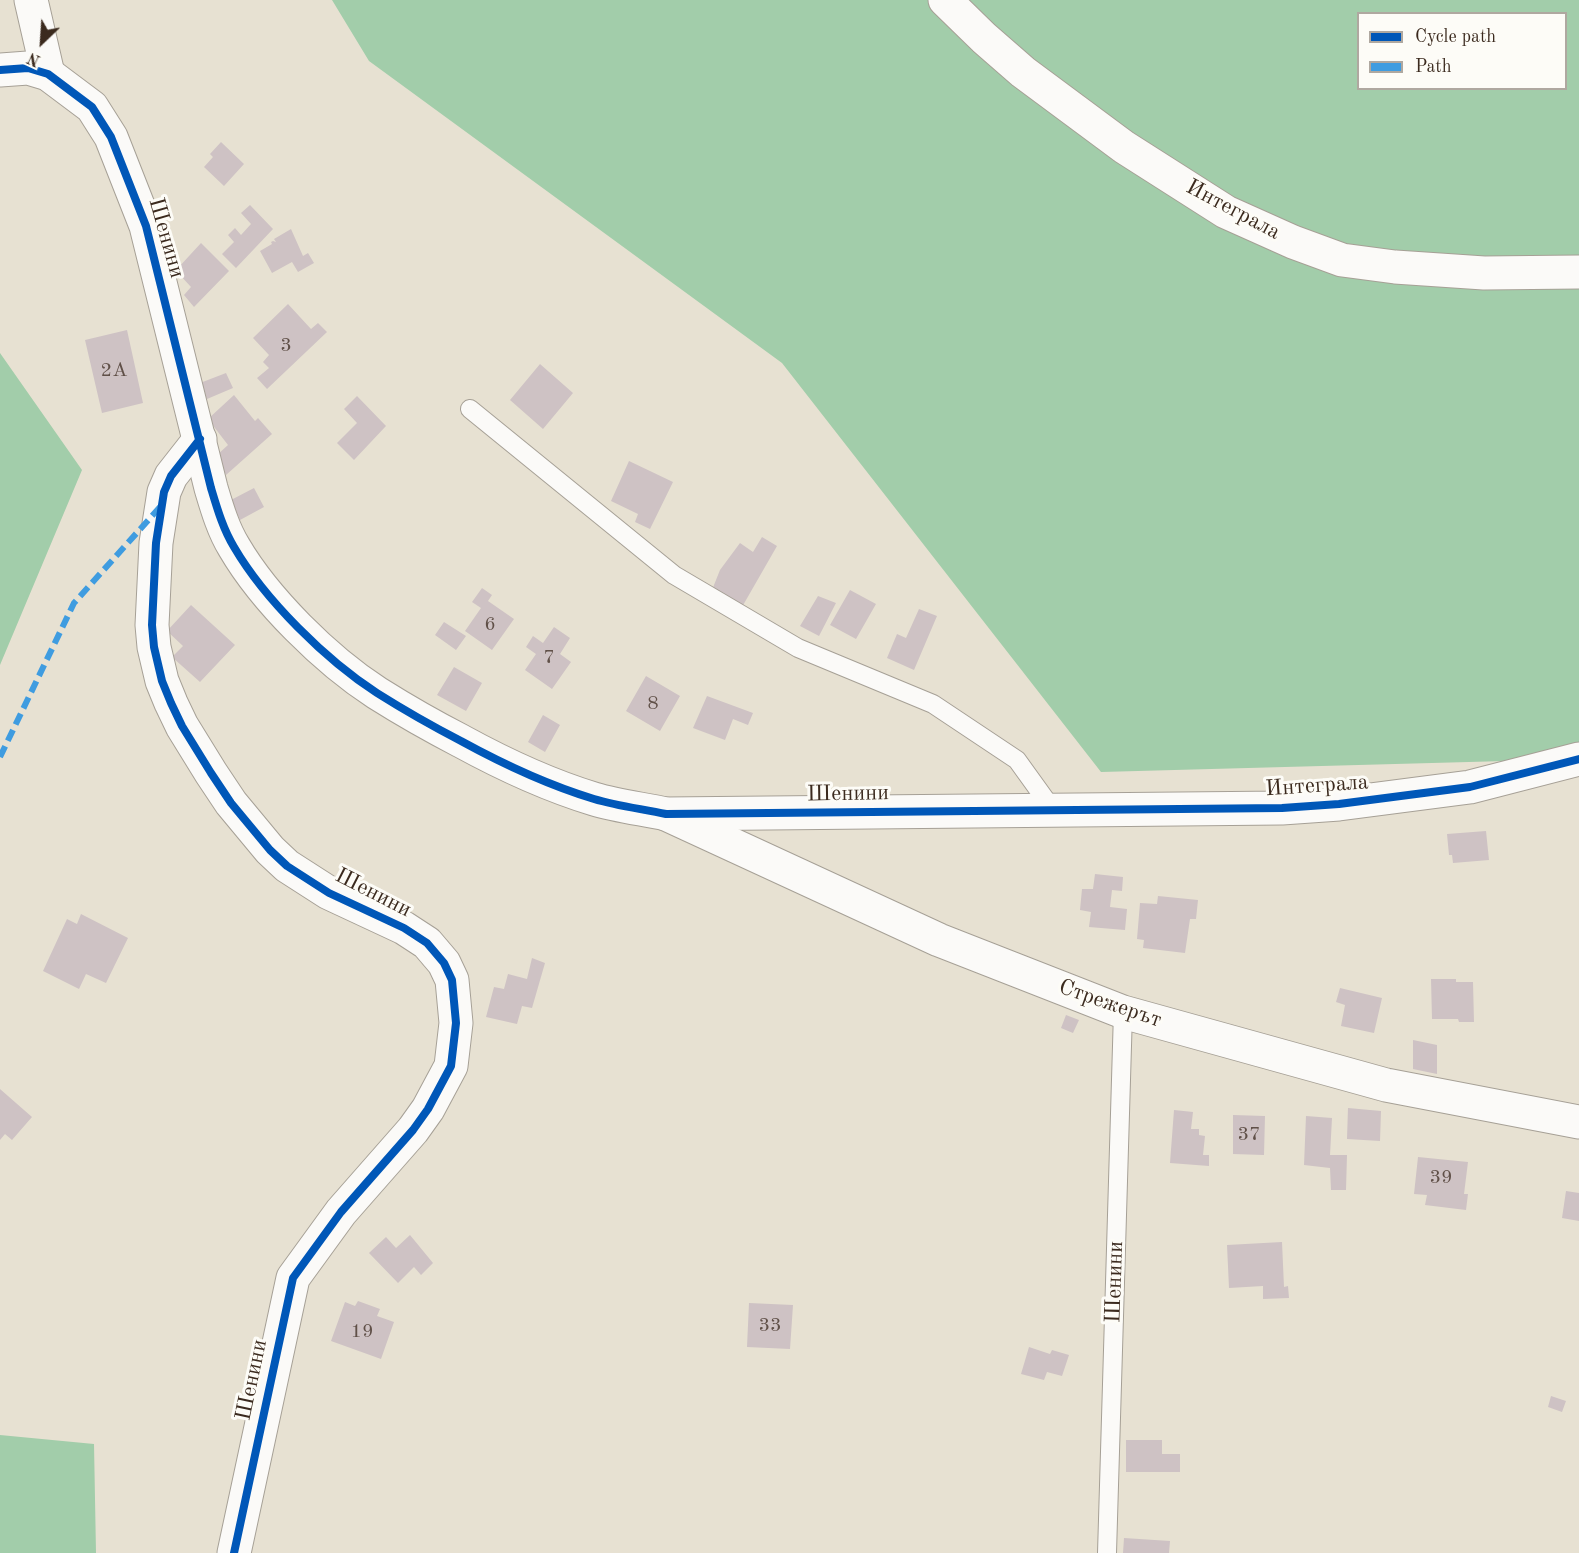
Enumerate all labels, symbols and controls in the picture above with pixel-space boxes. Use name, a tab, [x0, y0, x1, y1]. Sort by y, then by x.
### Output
north arrow	[12, 12, 72, 72]
legend	[1357, 12, 1567, 90]
text: Cycle path	[1415, 28, 1496, 46]
text: N	[25, 48, 43, 68]
text: Path	[1415, 58, 1451, 76]
street label: Интеграла	[1181, 174, 1285, 246]
street label: Шенини	[142, 195, 190, 281]
house number: 3	[280, 334, 292, 358]
house number: 2А	[101, 359, 127, 383]
house number: 6	[484, 613, 496, 637]
house number: 7	[543, 646, 555, 670]
house number: 8	[647, 692, 659, 716]
street label: Интеграла	[1265, 769, 1369, 803]
street label: Шенини	[807, 780, 889, 808]
street label: Шенини	[330, 863, 416, 923]
street label: Стрежерът	[1055, 974, 1165, 1034]
house number: 37	[1237, 1123, 1261, 1147]
house number: 39	[1429, 1166, 1453, 1190]
street label: Шенини	[1100, 1240, 1130, 1324]
house number: 33	[758, 1314, 782, 1338]
house number: 19	[350, 1320, 374, 1344]
street label: Шенини	[231, 1337, 273, 1423]

